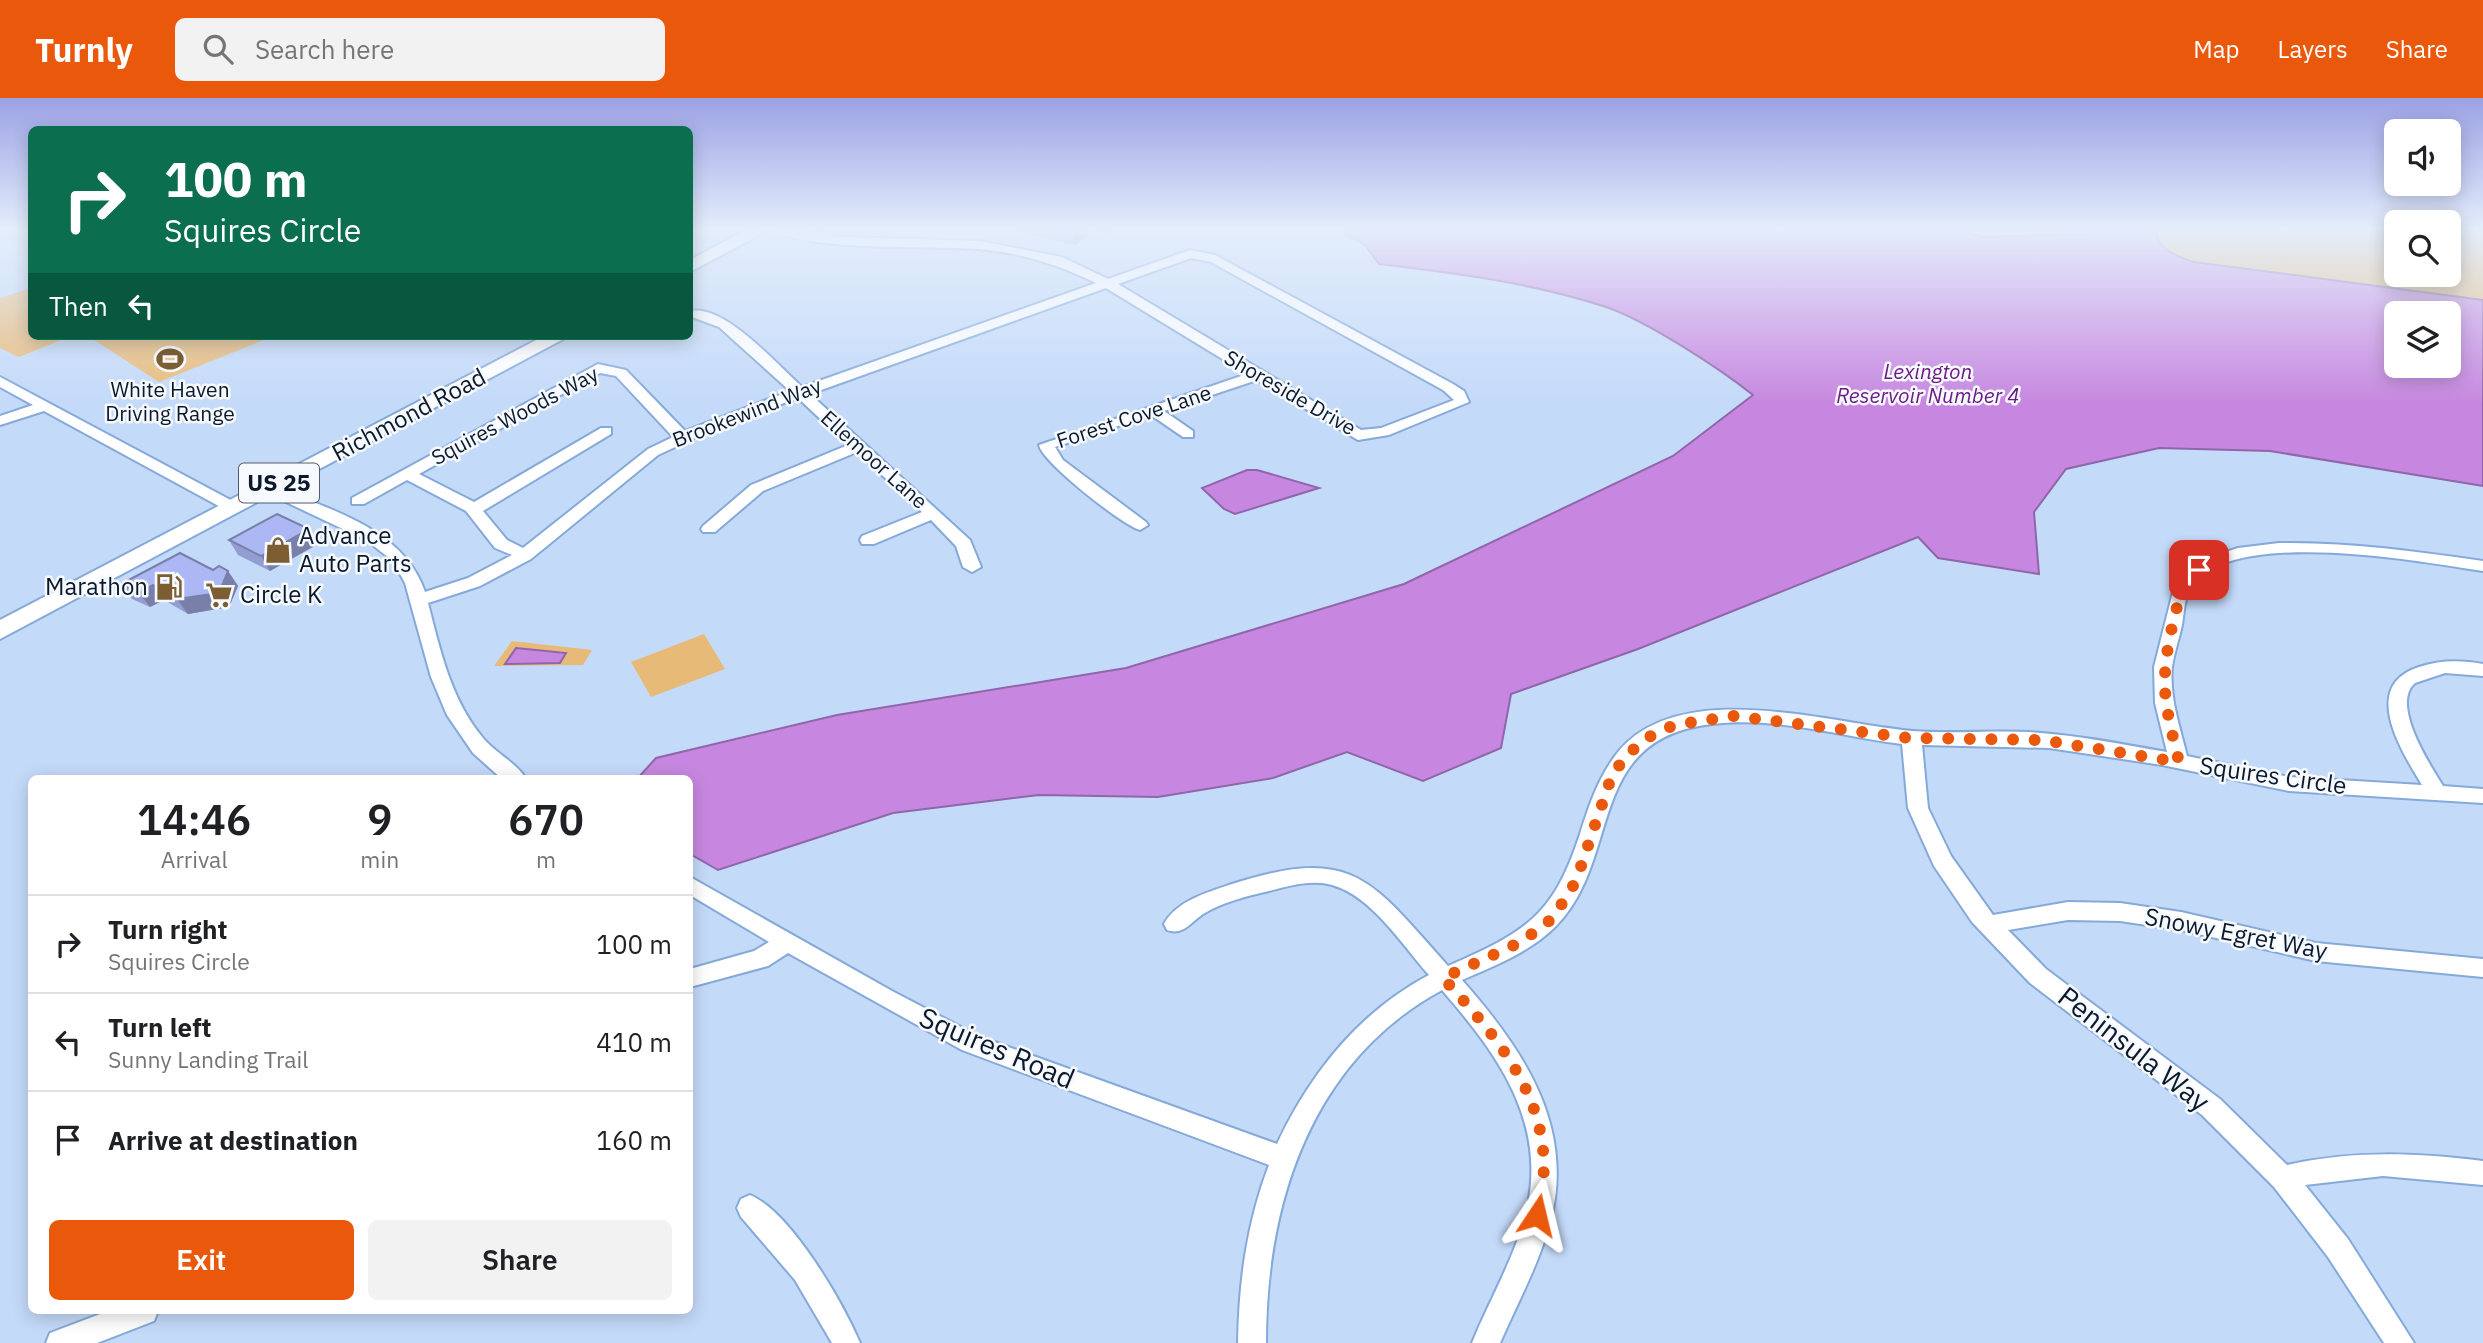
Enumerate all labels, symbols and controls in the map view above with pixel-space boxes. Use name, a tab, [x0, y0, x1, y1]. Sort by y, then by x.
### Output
search box	[175, 18, 665, 81]
text: Turnly	[35, 28, 133, 71]
icon: search	[199, 30, 237, 68]
text: Search here	[255, 32, 394, 66]
text: Map	[2193, 33, 2240, 65]
text: Layers	[2278, 33, 2348, 65]
text: Share	[2386, 33, 2448, 65]
map controls	[2384, 119, 2461, 378]
button: sound	[2384, 119, 2461, 196]
text: 100 m	[164, 147, 308, 210]
icon: right	[49, 154, 140, 245]
text: Squires Circle	[164, 209, 361, 251]
button: search	[2384, 210, 2461, 287]
icon: left	[122, 287, 160, 325]
text: Then	[49, 289, 108, 323]
button: layers	[2384, 301, 2461, 378]
street label: Shoreside Drive	[1219, 343, 1362, 441]
sports icon: White Haven Driving Range	[155, 344, 185, 374]
water label: Lexington Reservoir Number 4	[1836, 357, 2020, 409]
street label: Squires Woods Way	[426, 359, 603, 471]
street label: Richmond Road	[326, 360, 491, 468]
street label: Brookewind Way	[668, 371, 826, 453]
place label: White Haven Driving Range	[105, 375, 235, 427]
street label: Forest Cove Lane	[1053, 378, 1215, 454]
street label: Ellemoor Lane	[815, 404, 934, 515]
road number: US 25	[239, 464, 319, 502]
place label: Advance Auto Parts	[299, 519, 412, 579]
shop icon: Advance Auto Parts	[263, 535, 293, 565]
pin	[2169, 540, 2229, 600]
icon: arrive	[2180, 551, 2218, 589]
place label: Marathon	[45, 570, 148, 602]
fuel station icon: Marathon	[154, 572, 184, 602]
place label: Circle K	[240, 578, 322, 610]
supermarket icon: Circle K	[204, 580, 234, 610]
street label: Squires Circle	[2198, 749, 2349, 801]
text: 14:46	[137, 792, 251, 847]
text: 9	[367, 792, 392, 847]
text: 670	[508, 792, 584, 847]
text: Arrival	[161, 844, 228, 874]
text: min	[360, 844, 399, 874]
text: m	[536, 844, 556, 874]
street label: Snowy Egret Way	[2142, 900, 2330, 966]
text: Turn right	[108, 912, 227, 946]
icon: right	[49, 925, 87, 963]
text: 100 m	[596, 927, 672, 961]
text: Squires Circle	[108, 946, 250, 976]
street label: Peninsula Way	[2051, 978, 2218, 1119]
street label: Squires Road	[914, 998, 1081, 1097]
text: Turn left	[108, 1010, 211, 1044]
icon: left	[49, 1023, 87, 1061]
text: 410 m	[596, 1025, 672, 1059]
text: Sunny Landing Trail	[108, 1044, 309, 1074]
icon: arrive	[49, 1121, 87, 1159]
text: Arrive at destination	[108, 1123, 358, 1157]
text: 160 m	[596, 1123, 672, 1157]
position arrow	[1500, 1178, 1574, 1252]
button: Exit	[49, 1220, 354, 1300]
button: Share	[368, 1220, 672, 1300]

